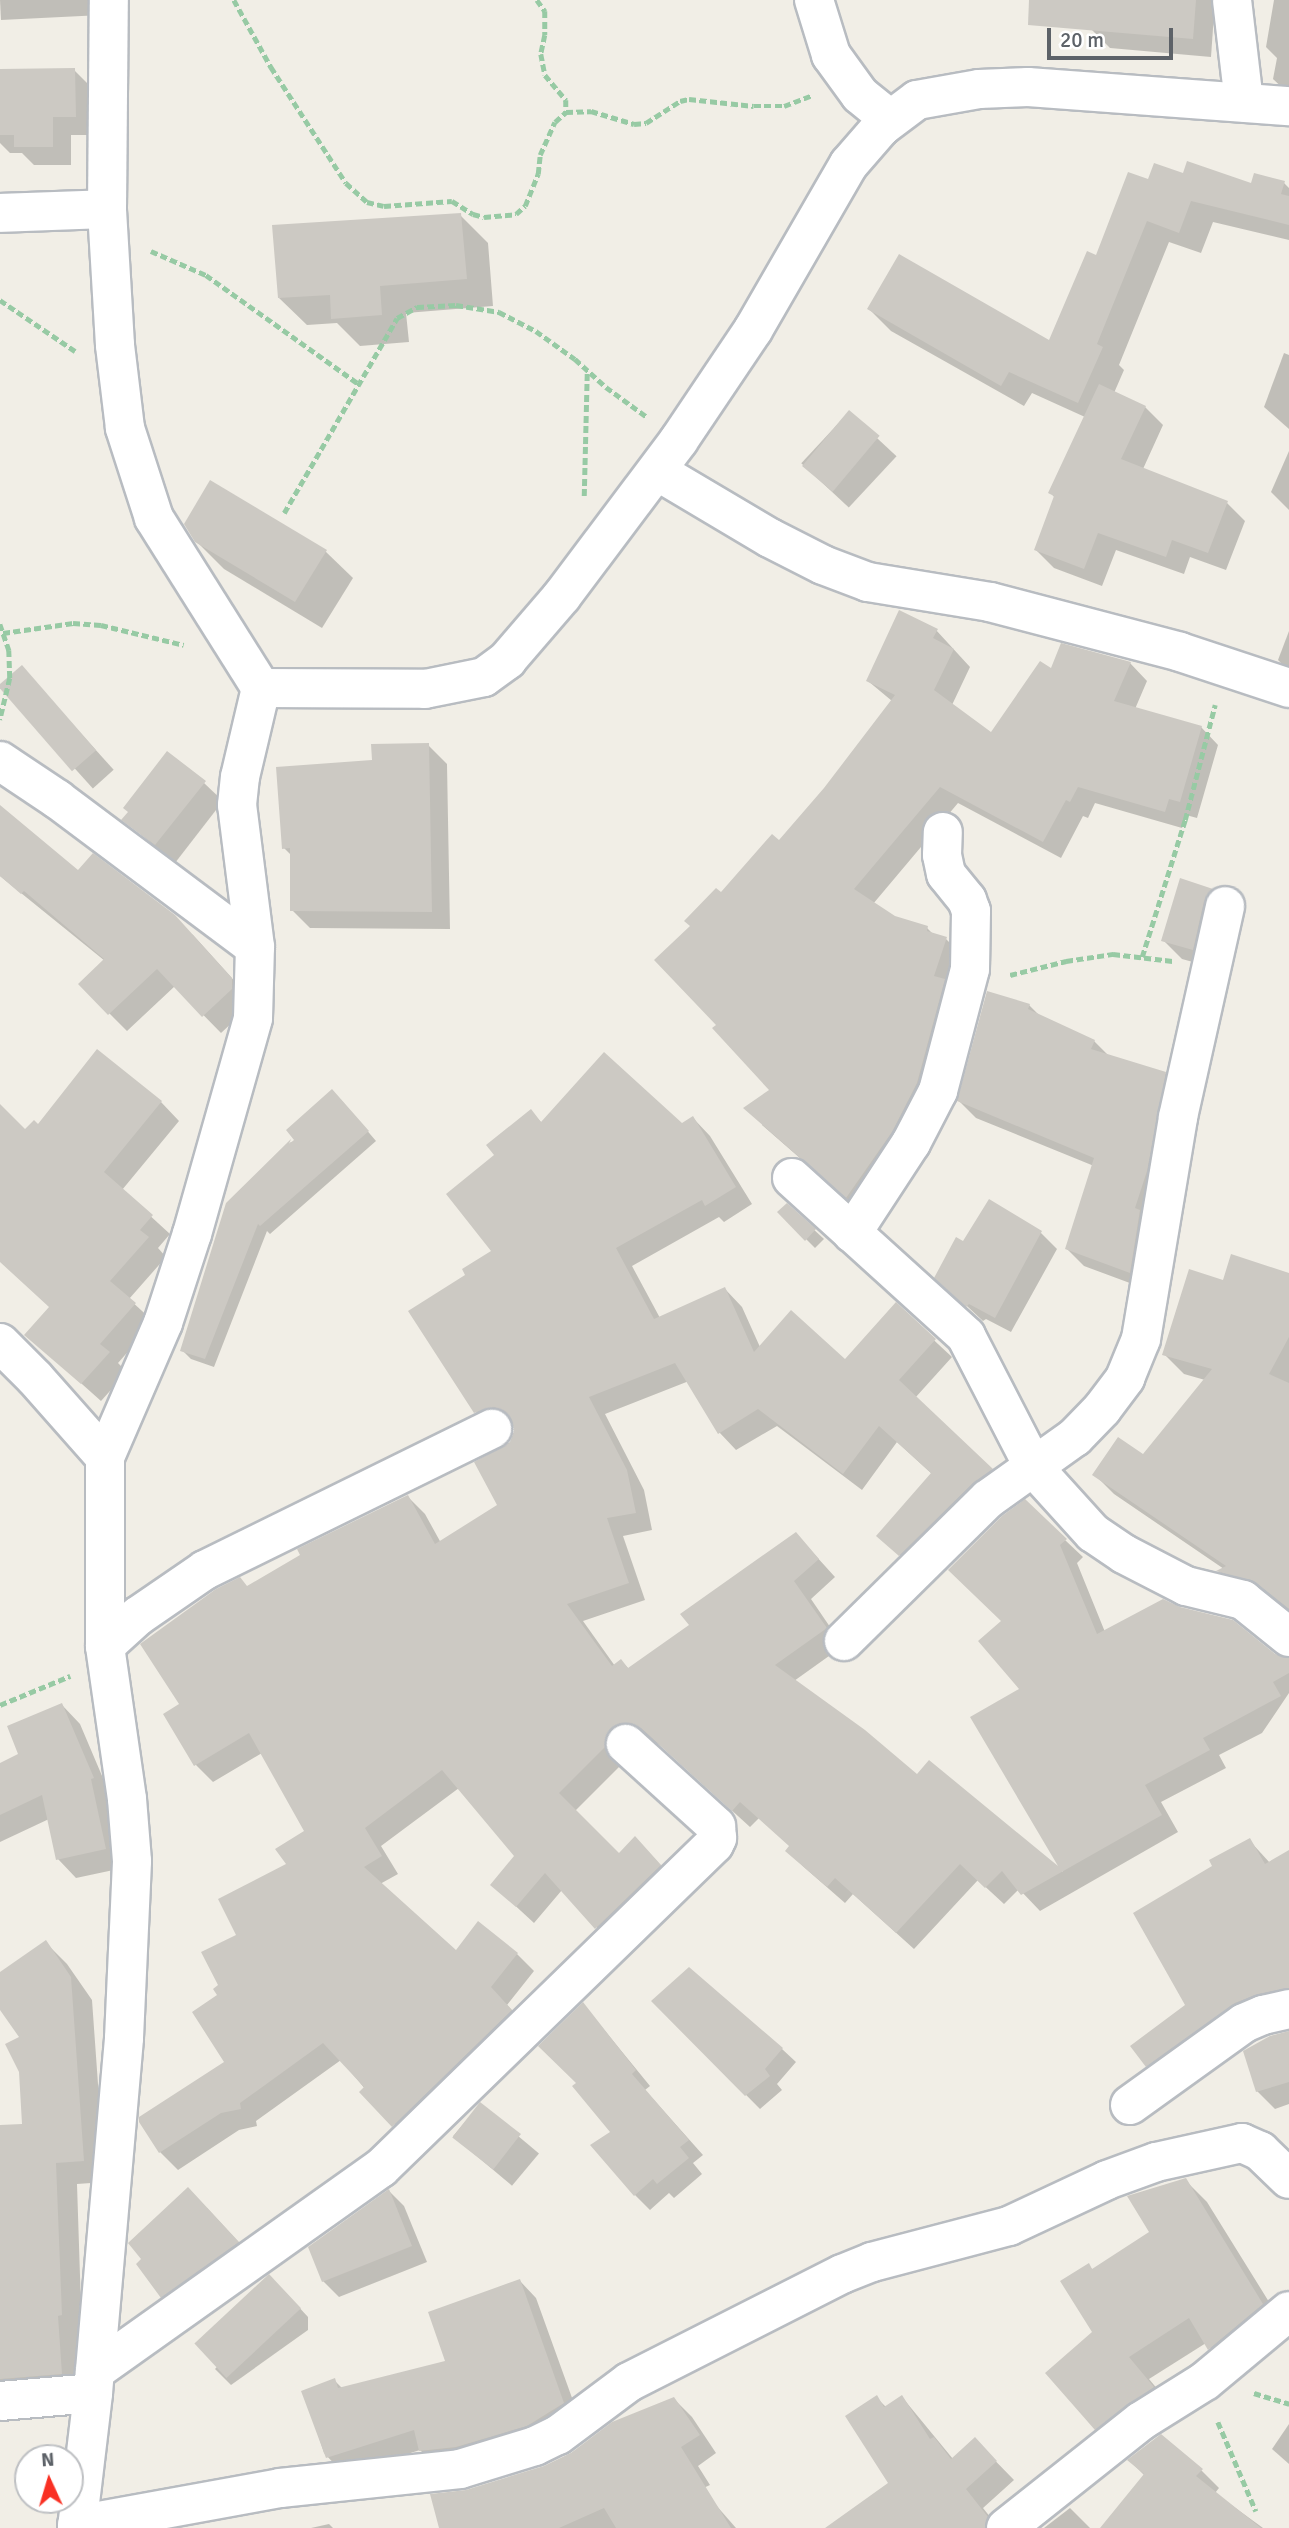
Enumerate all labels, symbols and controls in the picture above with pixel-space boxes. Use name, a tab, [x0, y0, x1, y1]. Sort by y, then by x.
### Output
scale bar	[1051, 14, 1177, 58]
text: 20 m	[1060, 27, 1104, 53]
north arrow	[14, 2444, 84, 2514]
text: N	[40, 2448, 55, 2472]

